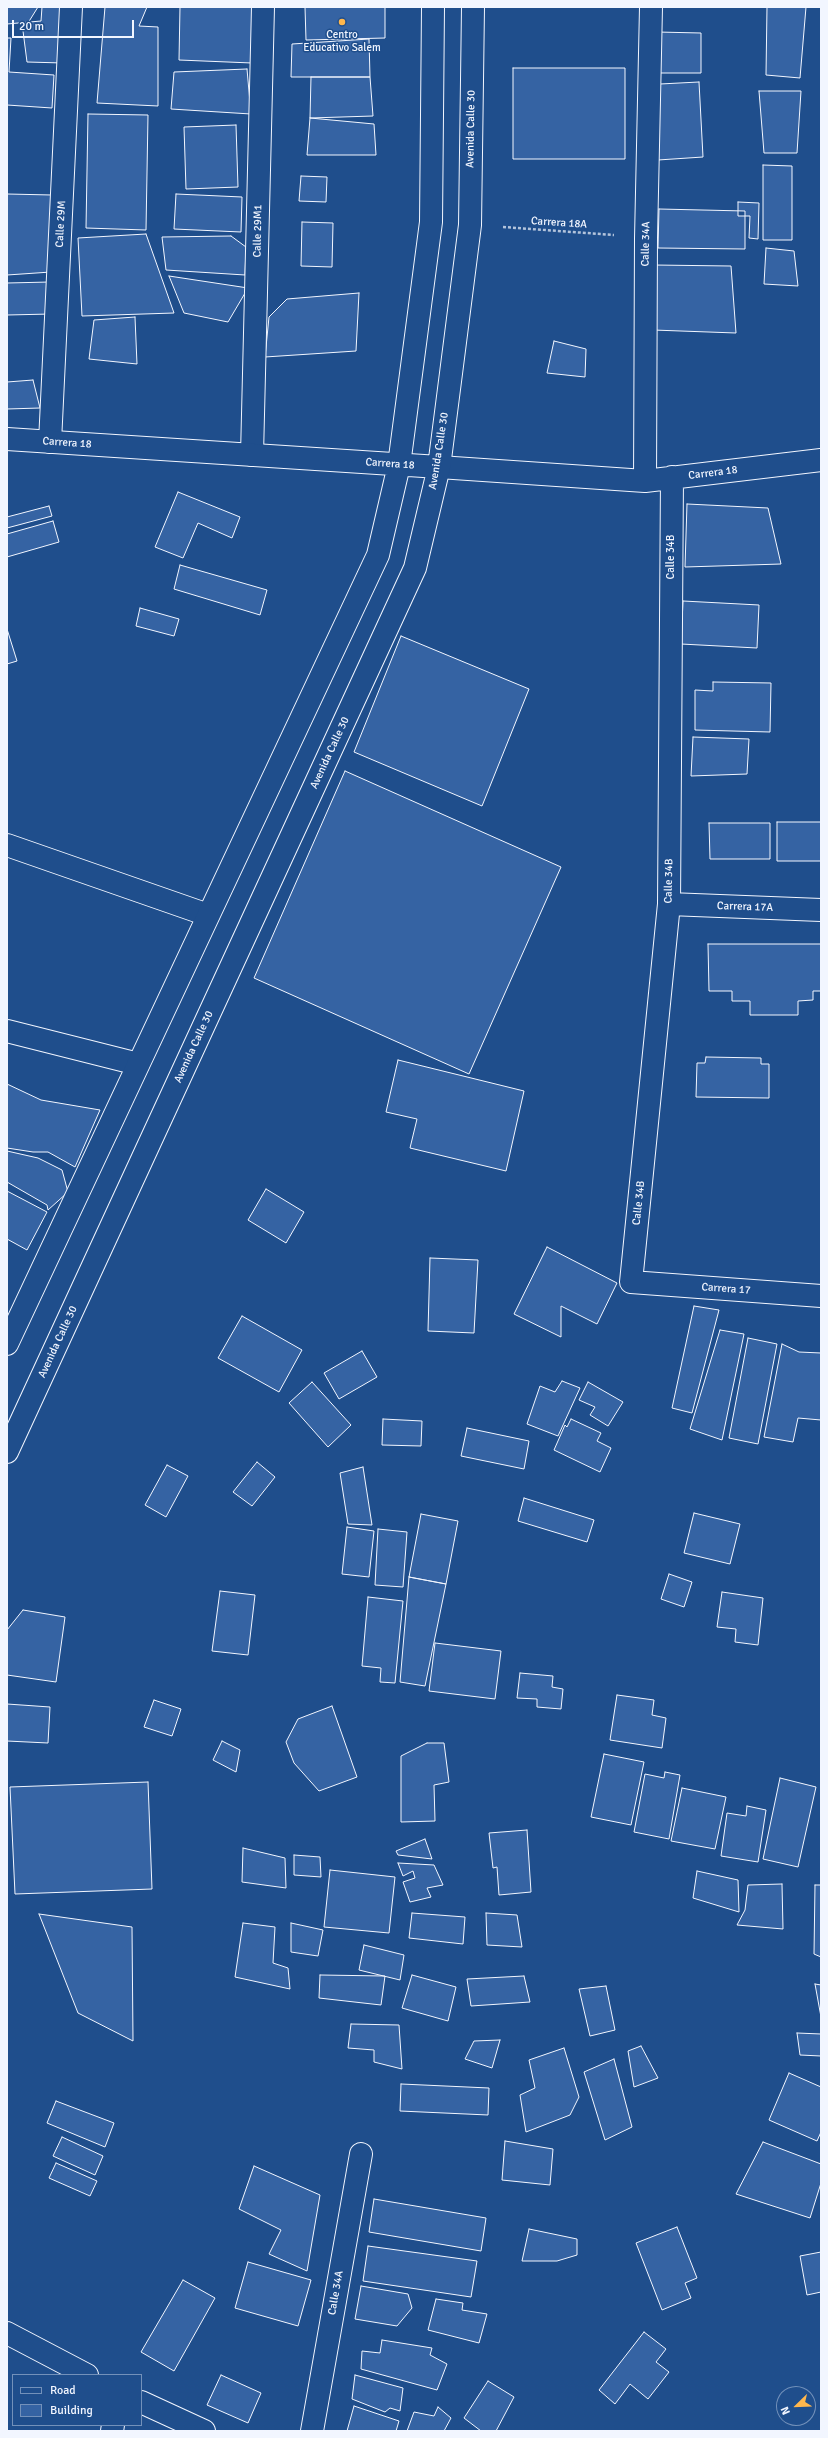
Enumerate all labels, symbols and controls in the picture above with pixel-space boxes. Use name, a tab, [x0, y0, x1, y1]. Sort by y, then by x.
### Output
scale bar	[14, 12, 136, 38]
marker: Centro Educativo Salem	[337, 17, 347, 27]
text: 20 m	[19, 19, 44, 34]
place label: Centro Educativo Salem	[303, 28, 381, 54]
street label: Avenida Calle 30	[464, 90, 478, 168]
street label: Calle 29M	[53, 200, 69, 248]
street label: Calle 29M1	[251, 204, 265, 258]
street label: Carrera 18A	[531, 214, 587, 232]
street label: Calle 34A	[639, 221, 653, 267]
street label: Avenida Calle 30	[426, 411, 452, 491]
street label: Carrera 18	[42, 435, 92, 451]
street label: Carrera 18	[365, 456, 415, 472]
street label: Carrera 18	[688, 463, 738, 483]
street label: Calle 34B	[664, 535, 678, 579]
street label: Avenida Calle 30	[308, 715, 352, 791]
street label: Calle 34B	[662, 858, 676, 904]
street label: Carrera 17A	[717, 899, 773, 915]
street label: Avenida Calle 30	[172, 1009, 216, 1085]
street label: Calle 34B	[630, 1180, 648, 1226]
street label: Carrera 17	[701, 1281, 751, 1297]
street label: Avenida Calle 30	[36, 1304, 80, 1380]
street label: Calle 34A	[326, 2270, 346, 2316]
legend	[12, 2374, 142, 2426]
text: Road	[50, 2383, 76, 2398]
north arrow	[776, 2386, 816, 2426]
text: Building	[50, 2403, 93, 2418]
text: N	[778, 2404, 793, 2417]

